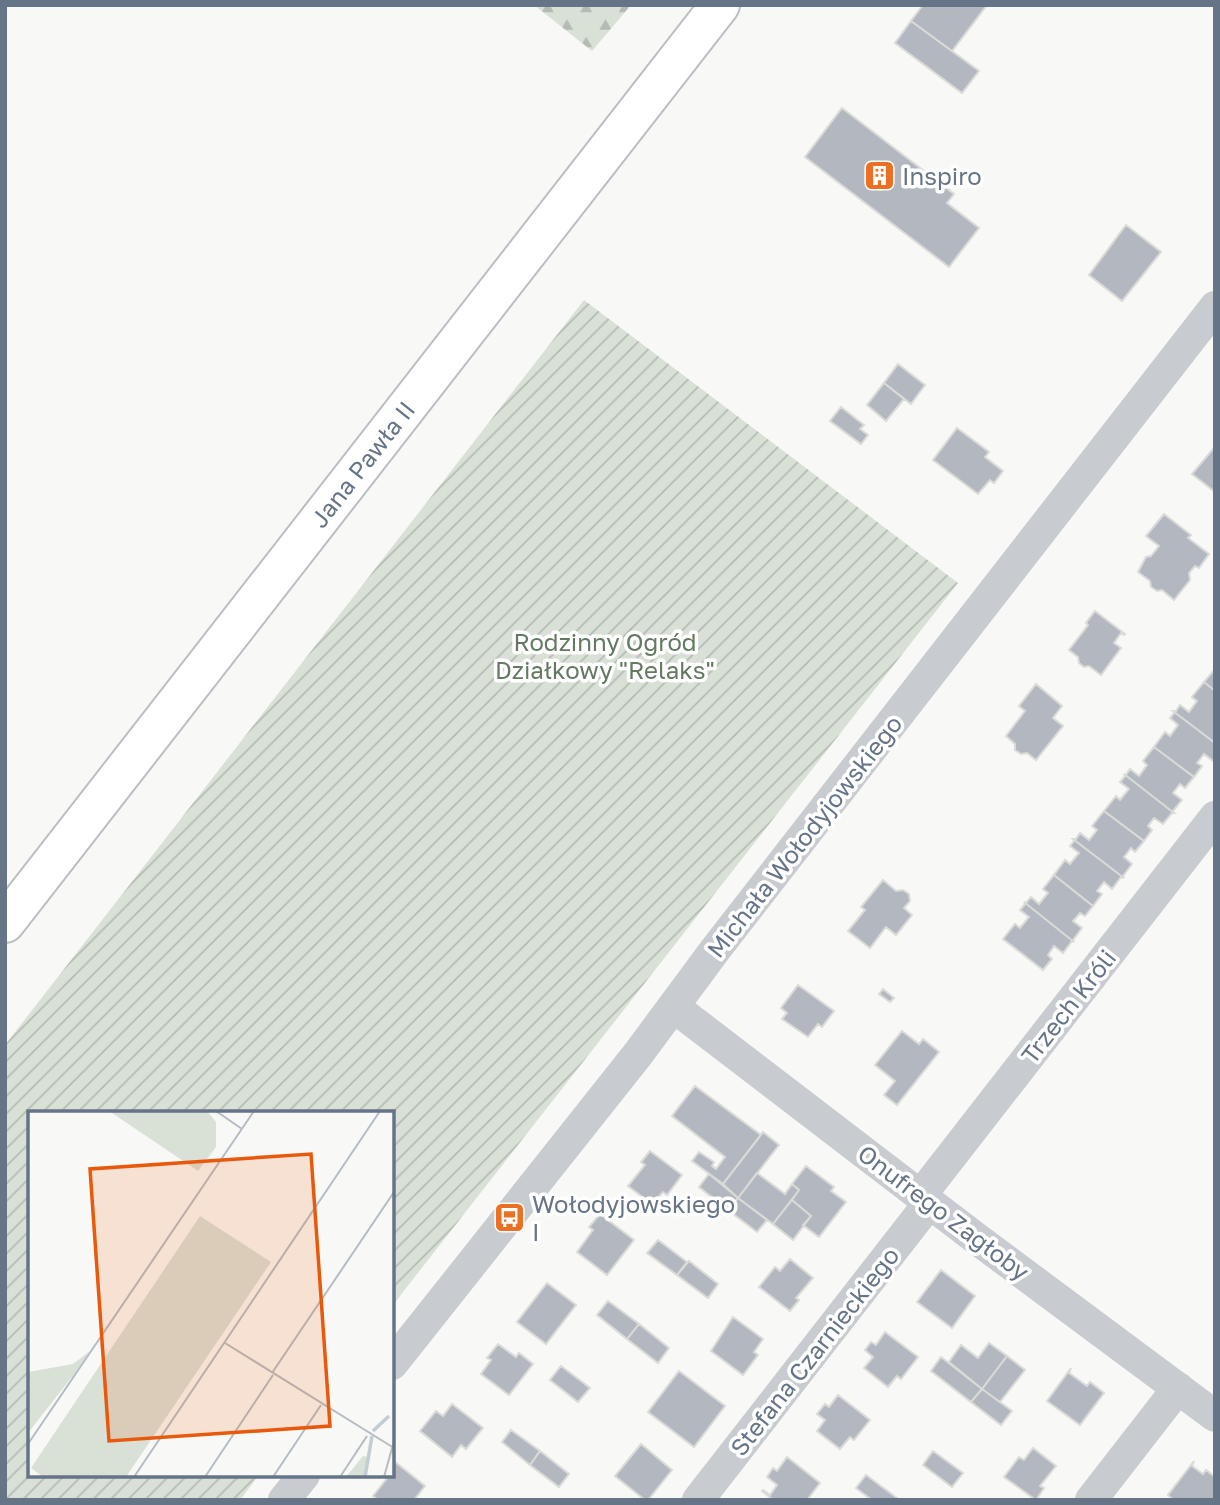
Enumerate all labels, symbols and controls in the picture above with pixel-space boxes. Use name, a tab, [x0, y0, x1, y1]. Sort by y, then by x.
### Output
building icon: Inspiro	[862, 158, 896, 192]
place label: Inspiro	[902, 161, 982, 190]
street label: Jana Pawła II	[304, 395, 420, 533]
park label: Rodzinny Ogród Działkowy "Relaks"	[495, 627, 715, 684]
street label: Michała Wołodyjowskiego	[700, 709, 908, 963]
street label: Trzech Króli	[1015, 943, 1121, 1069]
inset map	[28, 1111, 394, 1477]
street label: Onufrego Zagłoby	[853, 1138, 1035, 1286]
place label: Wołodyjowskiego I	[532, 1189, 735, 1246]
bus stop icon: Wołodyjowskiego I	[492, 1200, 526, 1234]
street label: Stefana Czarnieckiego	[724, 1241, 904, 1461]

